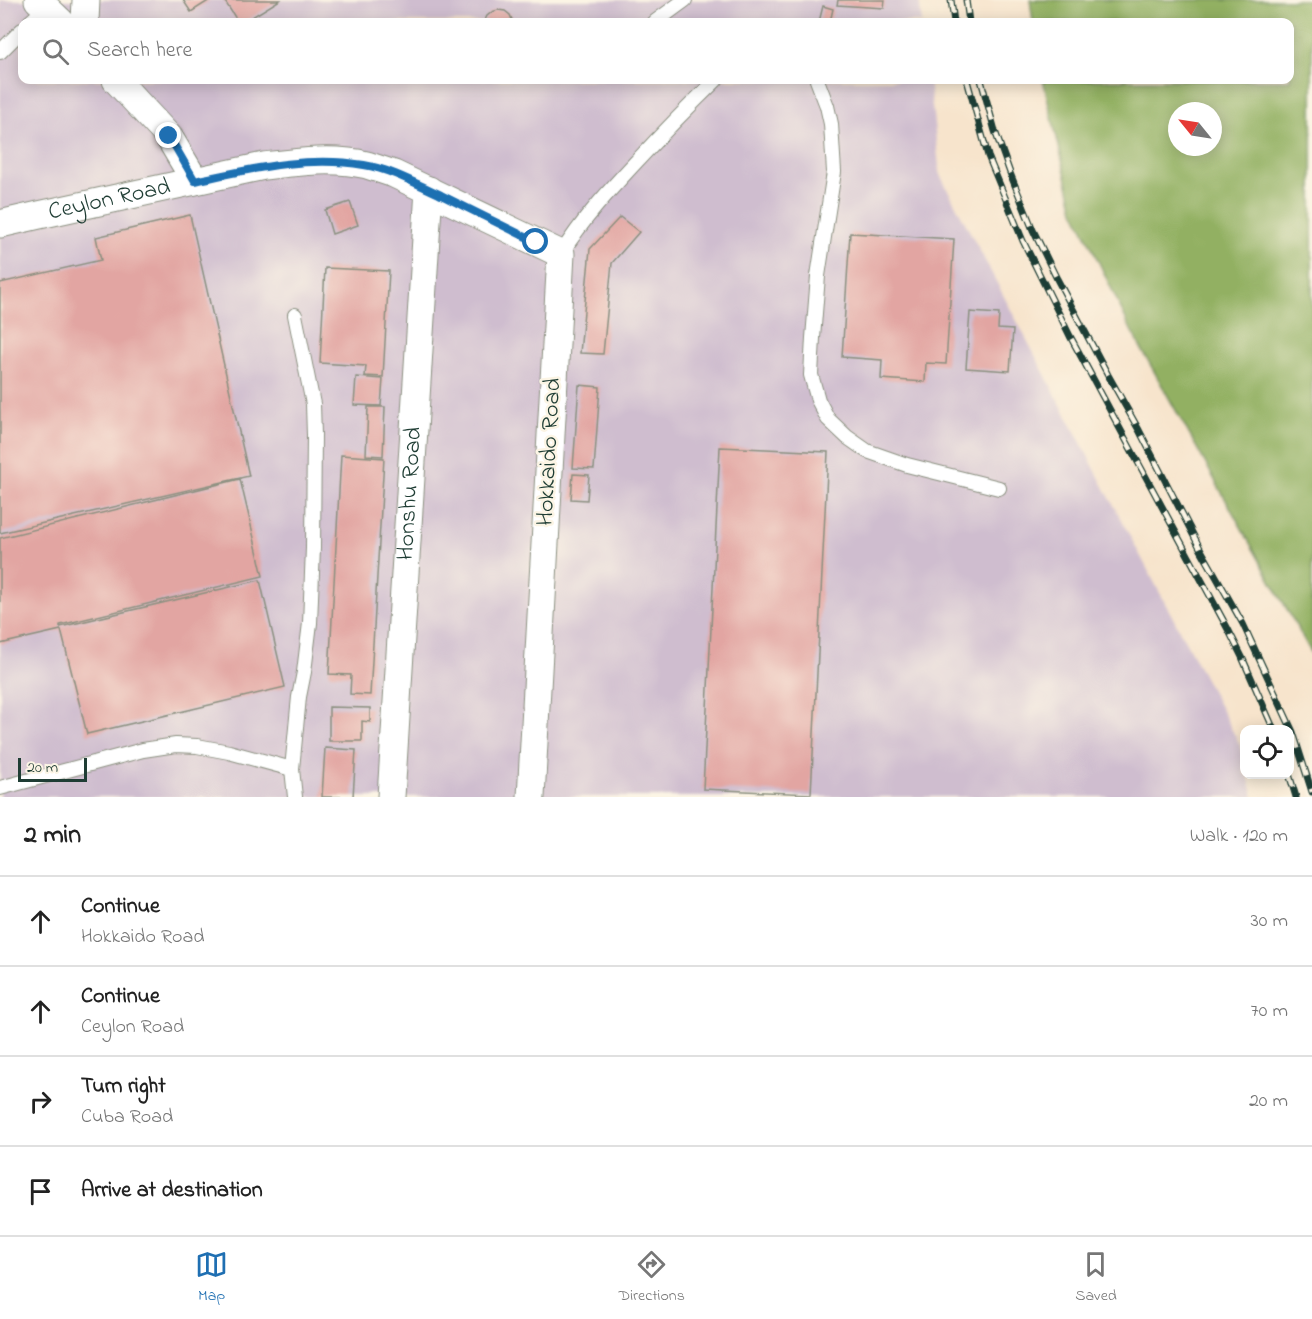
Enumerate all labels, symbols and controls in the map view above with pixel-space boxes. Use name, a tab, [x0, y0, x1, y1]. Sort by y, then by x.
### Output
search box	[18, 18, 1294, 84]
icon: search	[39, 35, 72, 68]
text: Search here	[87, 35, 192, 67]
north arrow	[1168, 102, 1222, 156]
route end	[155, 122, 181, 148]
street label: Ceylon Road	[45, 169, 174, 230]
route start	[522, 228, 548, 254]
street label: Hokkaido Road	[529, 377, 571, 527]
street label: Honshu Road	[388, 425, 432, 561]
map controls	[1240, 725, 1294, 779]
button: locate	[1240, 725, 1294, 779]
scale bar	[18, 755, 87, 782]
text: 20 m	[27, 756, 58, 780]
text: 2 min	[24, 817, 81, 855]
text: Walk · 120 m	[1190, 822, 1288, 851]
text: Continue	[81, 891, 160, 923]
icon: ahead	[24, 905, 57, 938]
text: 30 m	[1251, 907, 1288, 936]
text: Hokkaido Road	[81, 923, 204, 952]
text: Continue	[81, 981, 160, 1013]
icon: ahead	[24, 995, 57, 1028]
text: 70 m	[1251, 997, 1288, 1026]
text: Ceylon Road	[81, 1013, 184, 1042]
text: Turn right	[81, 1071, 166, 1103]
icon: right	[24, 1085, 57, 1118]
text: 20 m	[1249, 1087, 1288, 1116]
text: Cuba Road	[81, 1103, 173, 1132]
icon: arrive	[24, 1175, 57, 1208]
text: Arrive at destination	[81, 1175, 263, 1207]
tab: Map	[195, 1248, 228, 1308]
tab: Directions	[618, 1248, 685, 1308]
tab: Saved	[1075, 1248, 1117, 1308]

